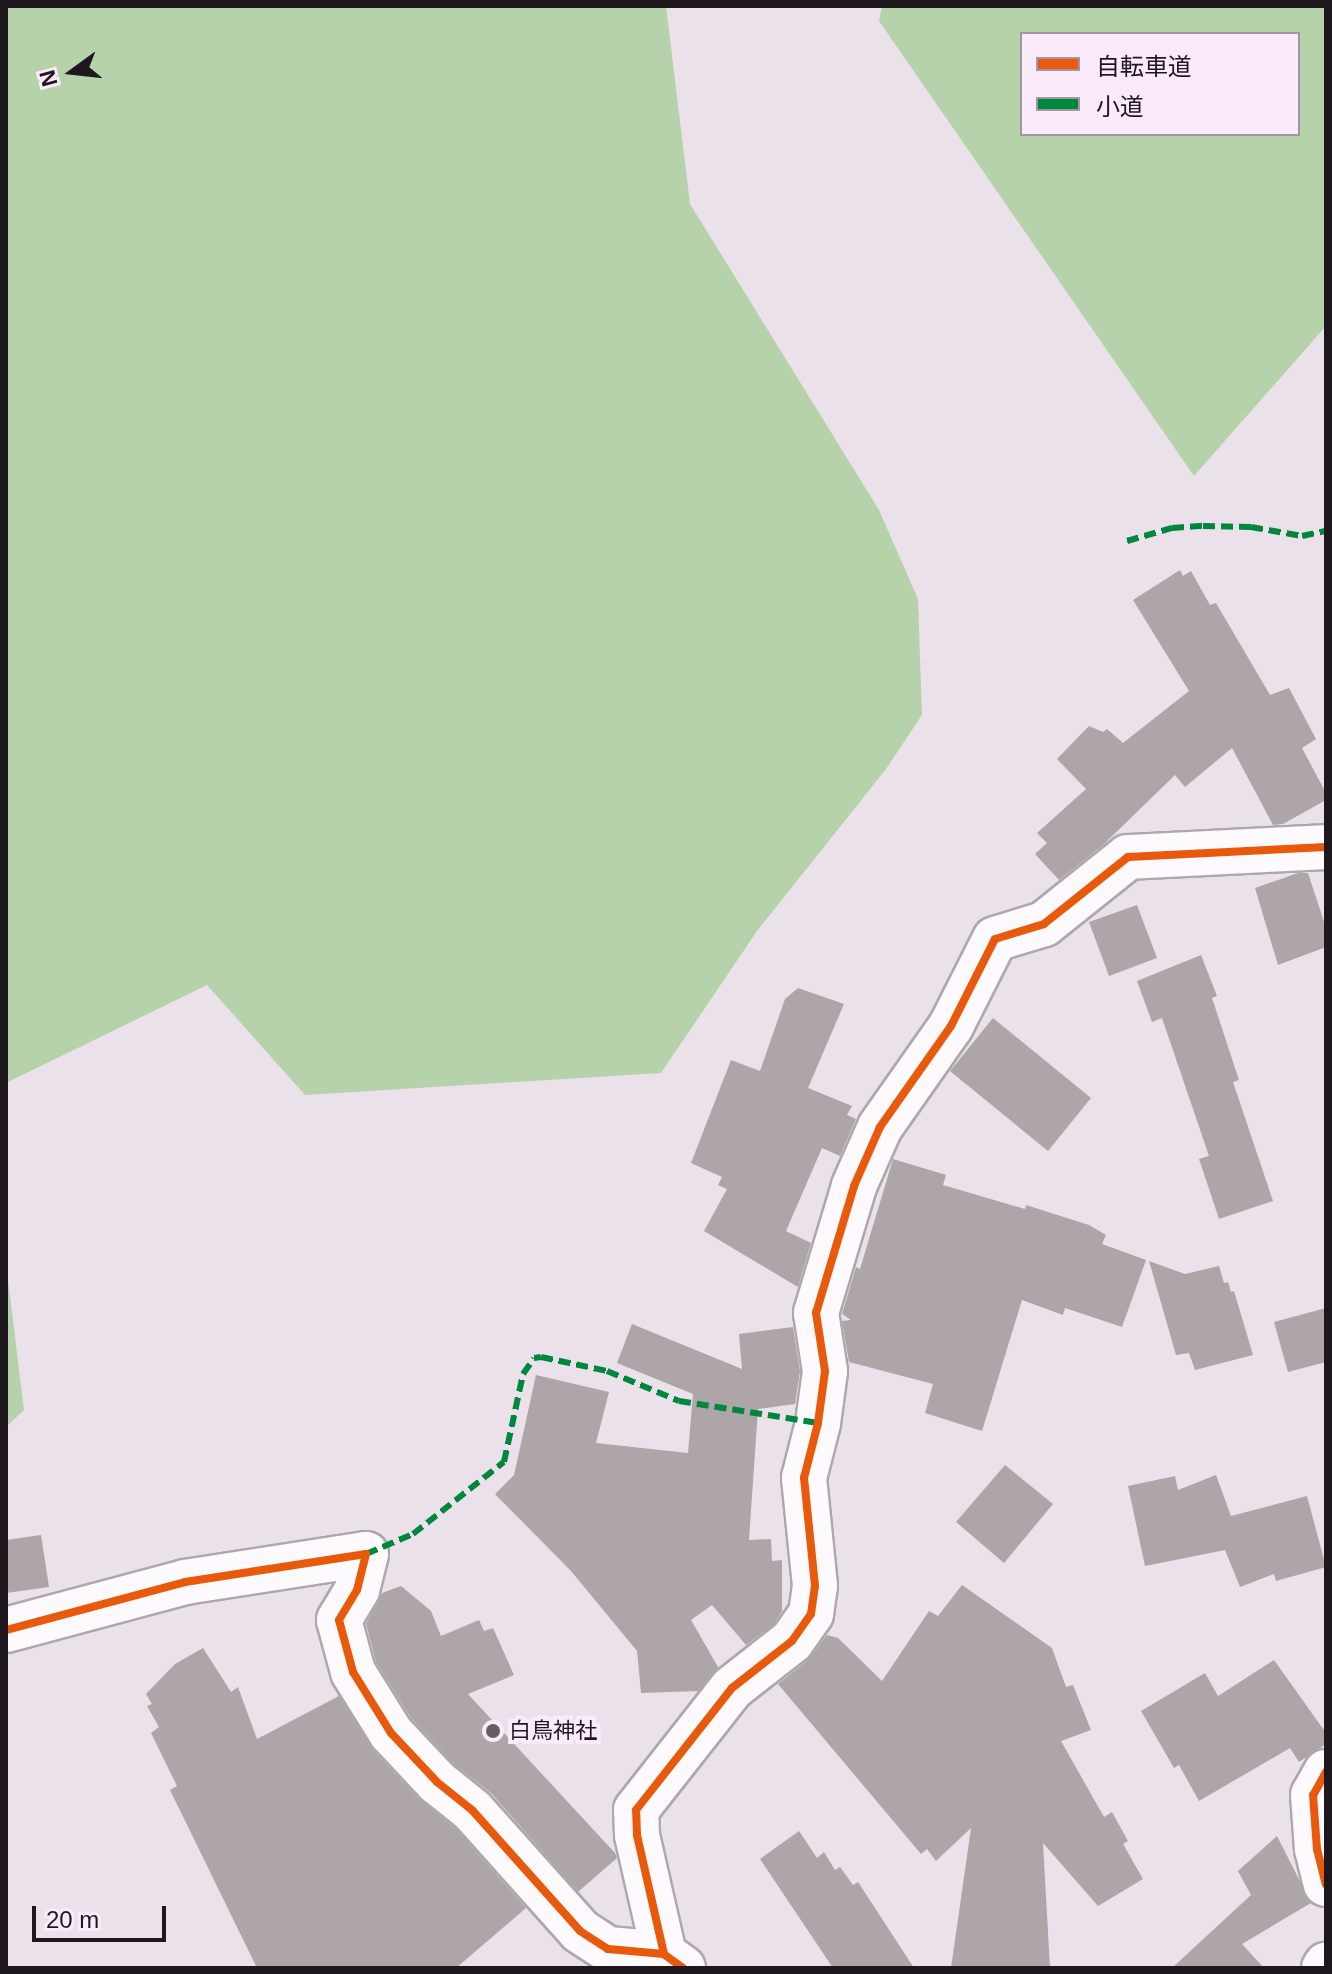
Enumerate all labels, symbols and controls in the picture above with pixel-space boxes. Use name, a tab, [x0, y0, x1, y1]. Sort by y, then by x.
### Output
north arrow	[32, 32, 112, 112]
legend	[1020, 32, 1300, 136]
text: 自転車道	[1096, 53, 1192, 80]
text: N	[34, 67, 62, 89]
text: 小道	[1096, 93, 1144, 120]
place label: 白鳥神社	[509, 1718, 597, 1744]
marker: 白鳥神社	[484, 1722, 502, 1740]
scale bar	[36, 1890, 170, 1940]
text: 20 m	[46, 1906, 99, 1933]

